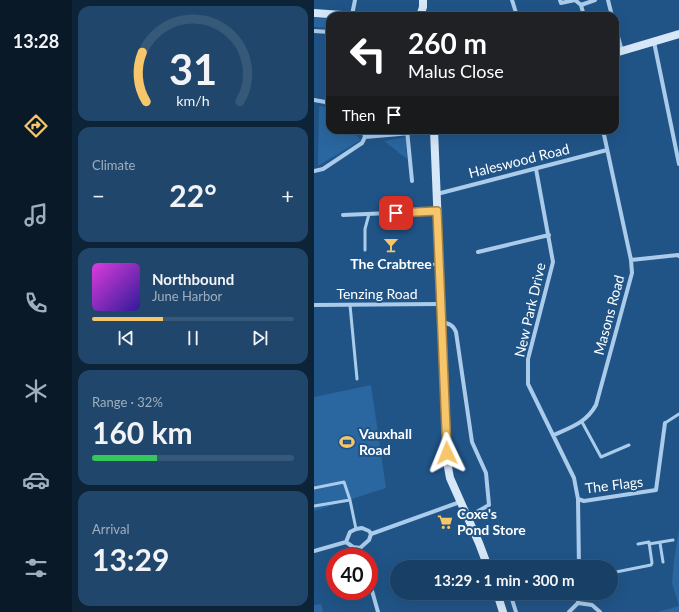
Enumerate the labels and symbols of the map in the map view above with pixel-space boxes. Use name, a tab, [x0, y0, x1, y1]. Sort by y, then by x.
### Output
street label: Haleswood Road	[467, 140, 571, 181]
pin	[379, 196, 413, 230]
bar icon: The Crabtree	[382, 236, 400, 254]
place label: The Crabtree	[350, 255, 432, 272]
street label: New Park Drive	[510, 261, 549, 359]
street label: Masons Road	[590, 273, 627, 357]
street label: Tenzing Road	[336, 285, 418, 302]
place label: Vauxhall Road	[358, 425, 412, 458]
position arrow	[426, 432, 468, 474]
sports icon: Vauxhall Road	[338, 433, 356, 451]
street label: The Flags	[584, 473, 644, 496]
place label: Coxe's Pond Store	[457, 505, 526, 538]
supermarket icon: Coxe's Pond Store	[436, 513, 454, 531]
speed limit sign: 40	[326, 548, 378, 600]

